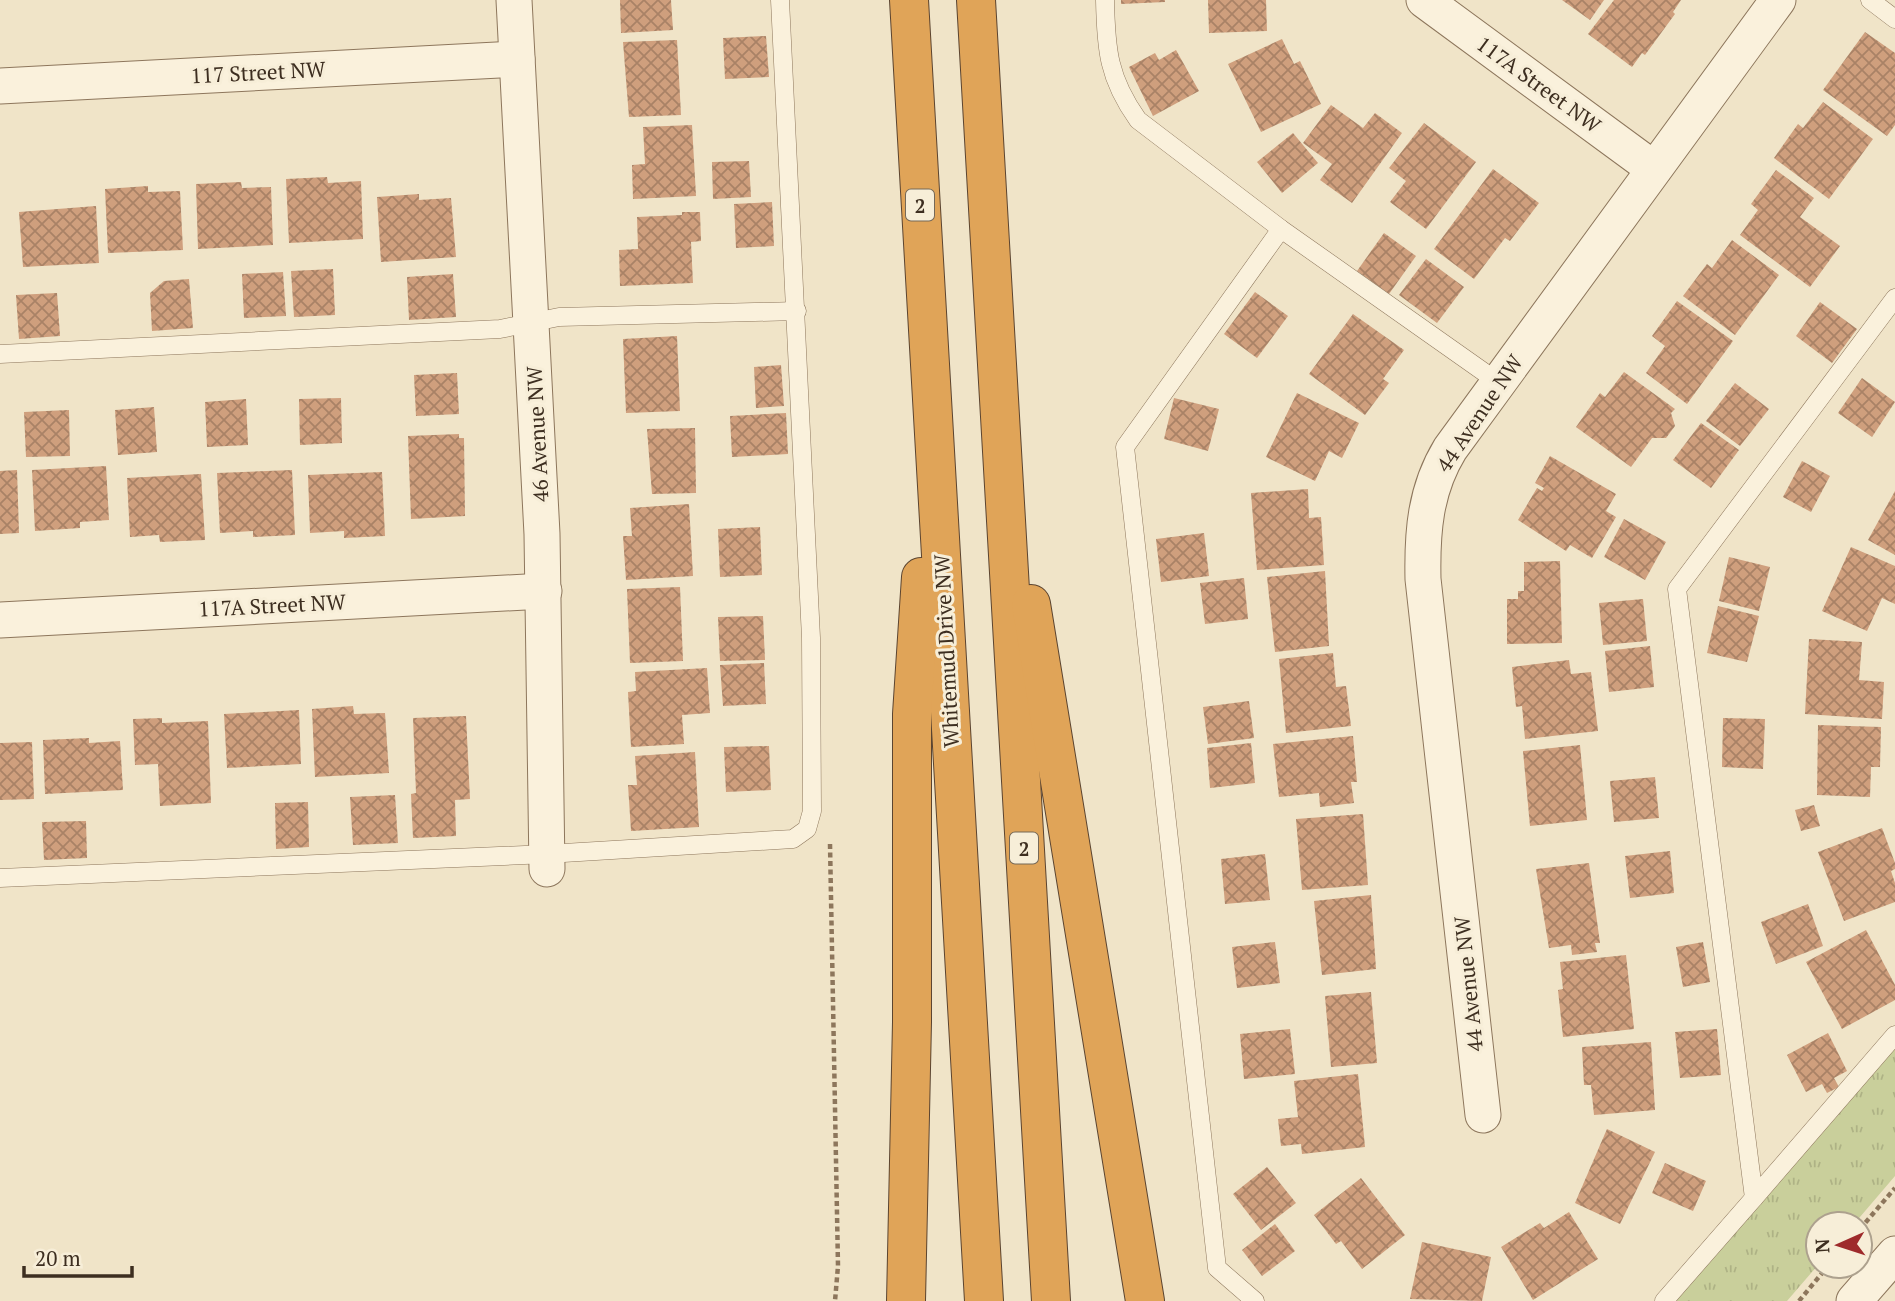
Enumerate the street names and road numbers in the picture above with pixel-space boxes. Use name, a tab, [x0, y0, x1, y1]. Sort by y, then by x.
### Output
street label: 117A Street NW	[1471, 29, 1607, 139]
street label: 117 Street NW	[190, 54, 326, 90]
road number: 2	[906, 190, 934, 220]
street label: 44 Avenue NW	[1429, 349, 1529, 477]
street label: 46 Avenue NW	[519, 365, 555, 503]
street label: Whitemud Drive NW	[927, 553, 965, 748]
street label: 117A Street NW	[198, 587, 347, 623]
road number: 2	[1010, 832, 1038, 863]
street label: 44 Avenue NW	[1447, 915, 1489, 1053]

